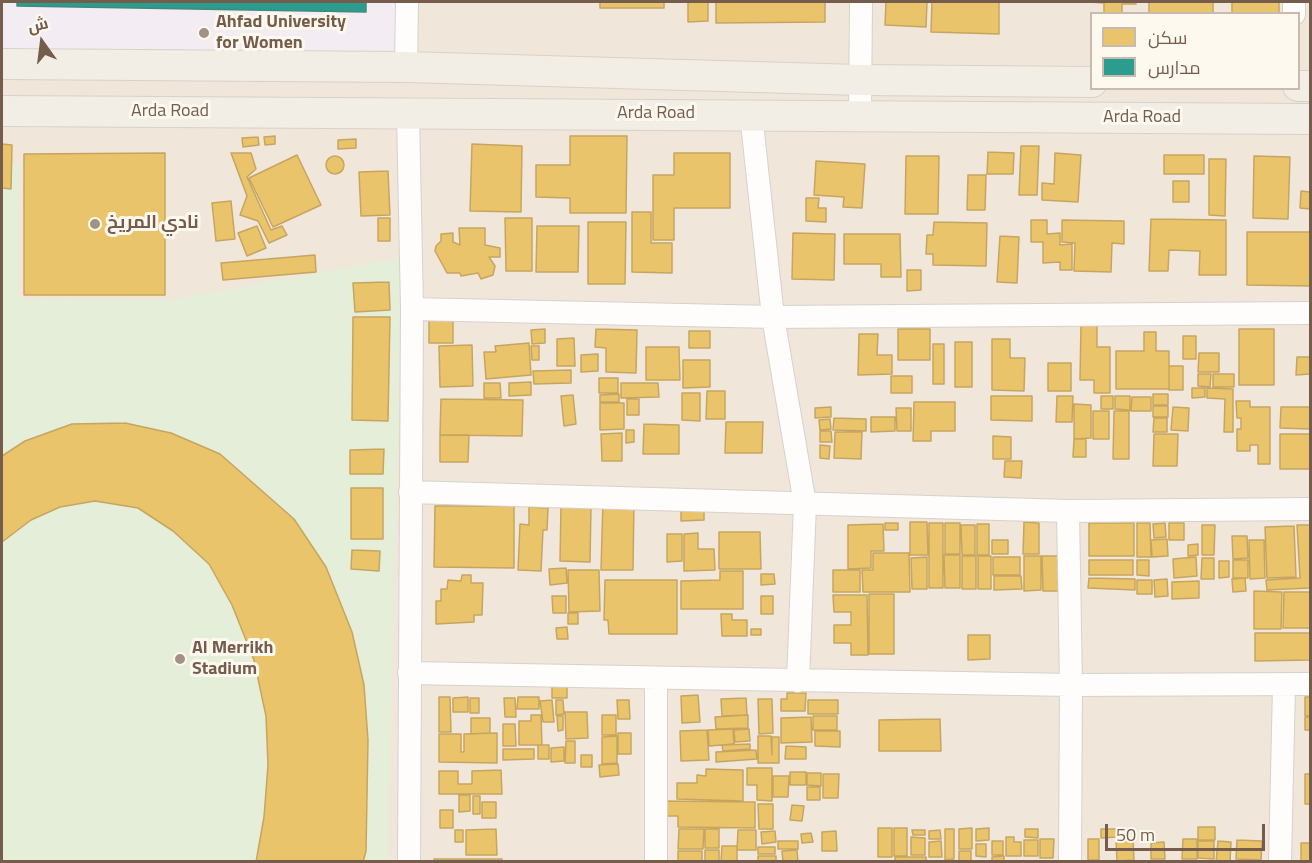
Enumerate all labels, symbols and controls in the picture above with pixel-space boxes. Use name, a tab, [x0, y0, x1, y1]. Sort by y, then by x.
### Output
text: ش	[25, 10, 51, 39]
north arrow	[12, 12, 72, 72]
place label: Ahfad University for Women	[216, 12, 346, 54]
legend	[1090, 12, 1300, 90]
text: سكن	[1148, 24, 1187, 51]
marker: Ahfad University for Women	[197, 26, 211, 40]
text: مدارس	[1148, 54, 1201, 81]
street label: Arda Road	[131, 101, 209, 123]
street label: Arda Road	[617, 103, 695, 125]
street label: Arda Road	[1103, 107, 1181, 129]
place label: نادي المريخ	[107, 213, 199, 235]
marker: نادي المريخ	[88, 217, 102, 231]
place label: Al Merrikh Stadium	[192, 638, 273, 680]
marker: Al Merrikh Stadium	[173, 652, 187, 666]
scale bar	[1108, 812, 1268, 850]
text: 50 m	[1116, 821, 1155, 848]

